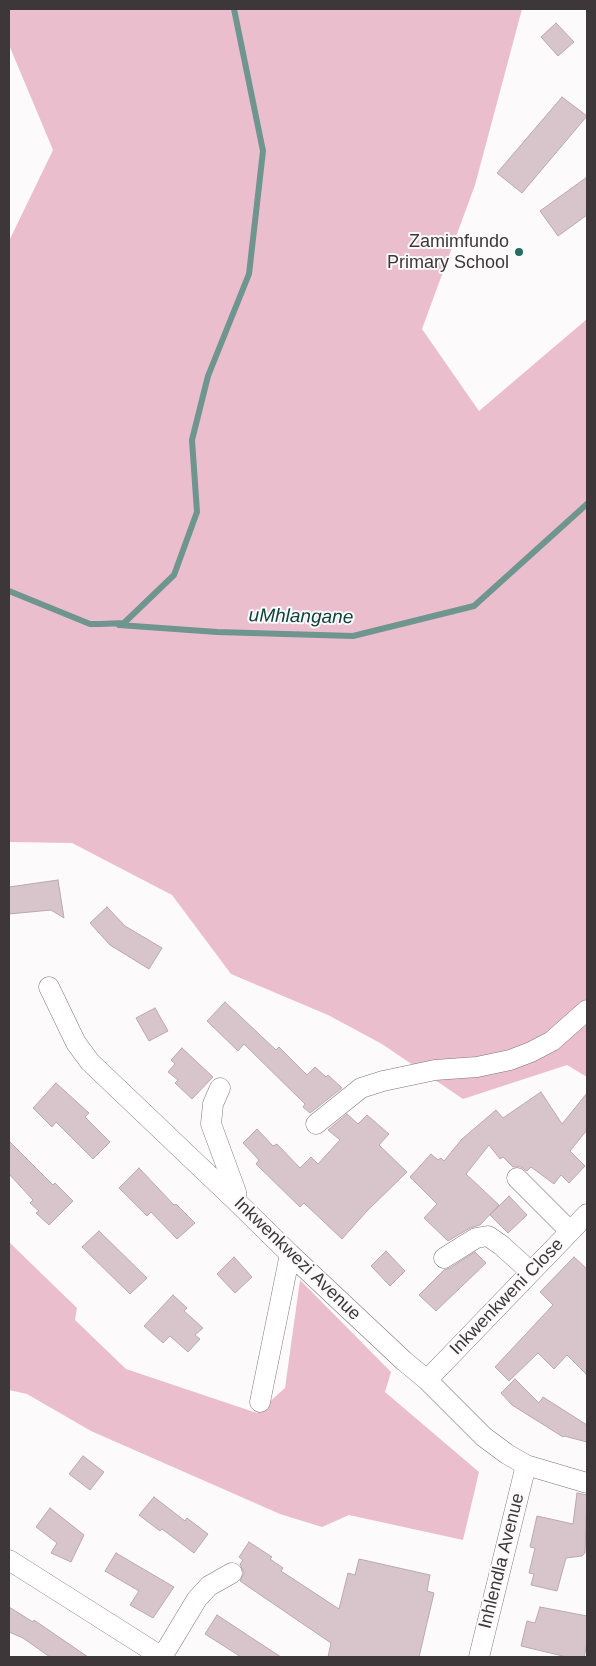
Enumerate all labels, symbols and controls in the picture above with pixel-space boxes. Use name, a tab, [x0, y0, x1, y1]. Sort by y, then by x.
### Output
place label: Zamimfundo Primary School	[387, 231, 509, 274]
marker: Zamimfundo Primary School	[513, 246, 525, 258]
water label: uMhlangane	[249, 605, 353, 629]
street label: Inkwenkwezi Avenue	[229, 1193, 365, 1325]
street label: Inkwenkweni Close	[446, 1234, 568, 1360]
street label: Inhlendla Avenue	[475, 1491, 529, 1631]

